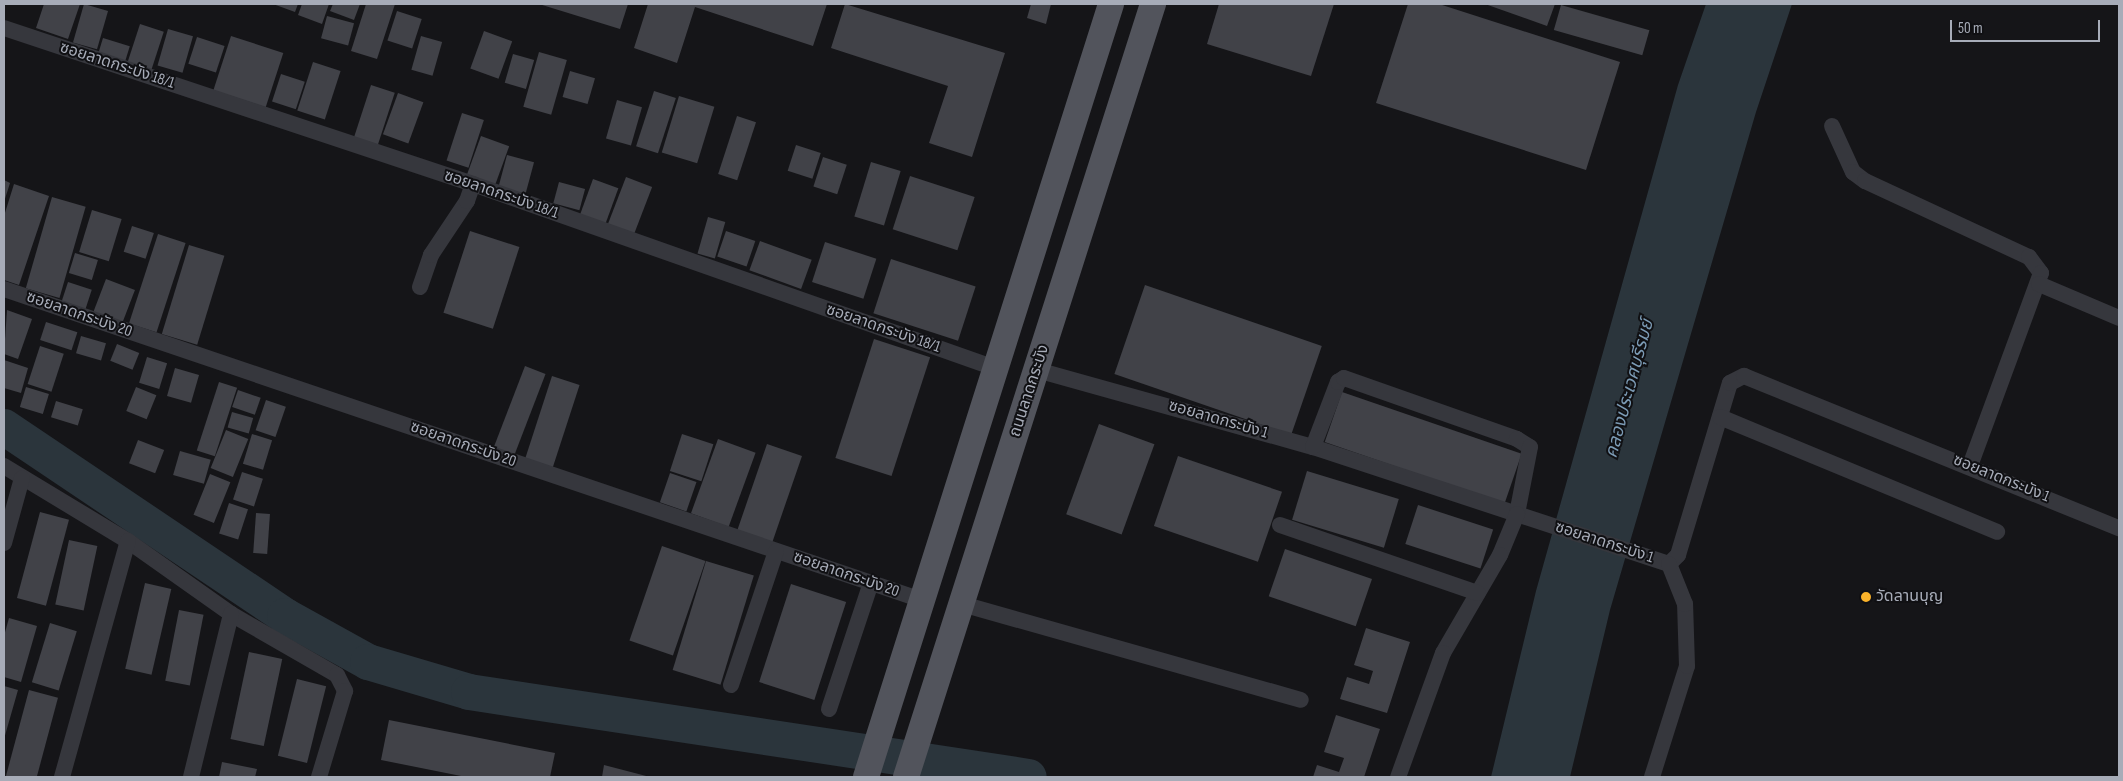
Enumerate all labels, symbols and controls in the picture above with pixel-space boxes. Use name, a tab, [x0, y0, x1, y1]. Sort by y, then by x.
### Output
scale bar	[1953, 10, 2103, 42]
text: 50 m	[1958, 19, 1983, 38]
street label: ซอยลาดกระบัง 18/1	[57, 38, 177, 94]
street label: ซอยลาดกระบัง 18/1	[441, 166, 561, 224]
street label: ซอยลาดกระบัง 20	[24, 288, 134, 342]
street label: ซอยลาดกระบัง 18/1	[823, 300, 943, 358]
water label: คลองประเวศบุรีรมย์	[1601, 317, 1659, 461]
street label: ถนนลาดกระบัง	[1006, 342, 1054, 440]
street label: ซอยลาดกระบัง 1	[1166, 397, 1270, 443]
street label: ซอยลาดกระบัง 20	[408, 418, 518, 472]
street label: ซอยลาดกระบัง 1	[1950, 451, 2052, 507]
street label: ซอยลาดกระบัง 1	[1552, 518, 1656, 568]
street label: ซอยลาดกระบัง 20	[791, 548, 901, 602]
place label: วัดลานบุญ	[1876, 587, 1943, 607]
marker: วัดลานบุญ	[1860, 591, 1872, 603]

